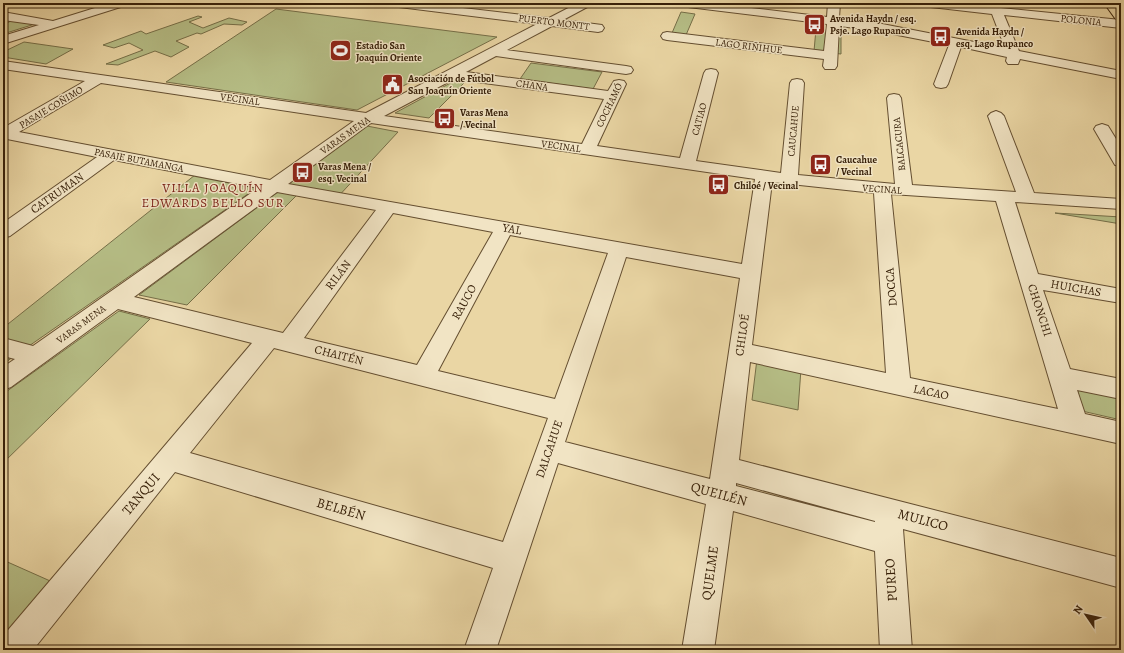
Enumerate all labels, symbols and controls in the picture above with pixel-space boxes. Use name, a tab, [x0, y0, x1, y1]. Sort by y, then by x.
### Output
street label: PUERTO MONTT	[518, 11, 591, 33]
bus stop icon: Avenida Haydn / esq. Psje. Lago Rupanco	[801, 11, 827, 37]
street label: POLONIA	[1060, 11, 1102, 29]
place label: Avenida Haydn / esq. Psje. Lago Rupanco	[829, 12, 917, 37]
bus stop icon: Avenida Haydn / esq. Lago Rupanco	[927, 24, 953, 50]
place label: Avenida Haydn / esq. Lago Rupanco	[955, 25, 1033, 50]
street label: LAGO RIÑIHUE	[715, 35, 783, 57]
sports icon: Estadio San Joaquín Oriente	[328, 38, 354, 64]
place label: Estadio San Joaquín Oriente	[356, 39, 422, 64]
public building icon: Asociación de Fútbol San Joaquín Oriente	[380, 71, 406, 97]
place label: Asociación de Fútbol San Joaquín Oriente	[407, 72, 494, 97]
street label: CHANA	[515, 76, 549, 94]
street label: COCHAMÓ	[593, 81, 625, 129]
street label: PASAJE COÑIMO	[17, 83, 85, 131]
street label: VECINAL	[218, 90, 261, 108]
street label: CATIAO	[688, 101, 710, 137]
bus stop icon: Varas Mena / Vecinal	[431, 105, 457, 131]
street label: CAUCAHUE	[784, 105, 802, 157]
place label: Varas Mena / Vecinal	[459, 106, 509, 131]
street label: VARAS MENA	[317, 113, 373, 158]
street label: BALCACURA	[890, 116, 908, 171]
street label: VECINAL	[539, 137, 582, 155]
street label: PASAJE BUTAMANGA	[93, 145, 185, 175]
bus stop icon: Caucahue / Vecinal	[808, 152, 834, 178]
place label: Caucahue / Vecinal	[836, 153, 877, 178]
bus stop icon: Varas Mena / esq. Vecinal	[289, 159, 315, 185]
place label: Varas Mena / esq. Vecinal	[317, 160, 372, 185]
street label: CATRUMAN	[27, 169, 87, 217]
bus stop icon: Chiloé / Vecinal	[705, 172, 731, 198]
district label: VILLA JOAQUÍN EDWARDS BELLO SUR	[142, 179, 284, 211]
place label: Chiloé / Vecinal	[734, 179, 799, 192]
street label: VECINAL	[861, 181, 903, 197]
street label: YAL	[500, 219, 524, 239]
street label: RILÁN	[321, 256, 355, 293]
street label: DOCCA	[881, 266, 901, 307]
street label: HUICHAS	[1049, 276, 1103, 300]
street label: RAUCO	[448, 281, 480, 323]
street label: CHONCHI	[1024, 282, 1056, 338]
street label: VARAS MENA	[53, 302, 108, 347]
street label: CHILOÉ	[731, 313, 753, 357]
street label: CHAITÉN	[313, 341, 365, 369]
street label: LACAO	[912, 380, 950, 404]
street label: DALCAHUE	[532, 418, 566, 480]
street label: TANQUI	[118, 469, 164, 519]
street label: QUEILÉN	[689, 477, 749, 511]
street label: BELBÉN	[314, 493, 368, 525]
street label: MULICO	[896, 504, 951, 536]
street label: QUELME	[697, 545, 723, 601]
street label: PUREO	[880, 557, 902, 602]
north arrow	[1066, 595, 1106, 635]
text: N	[1070, 602, 1087, 617]

